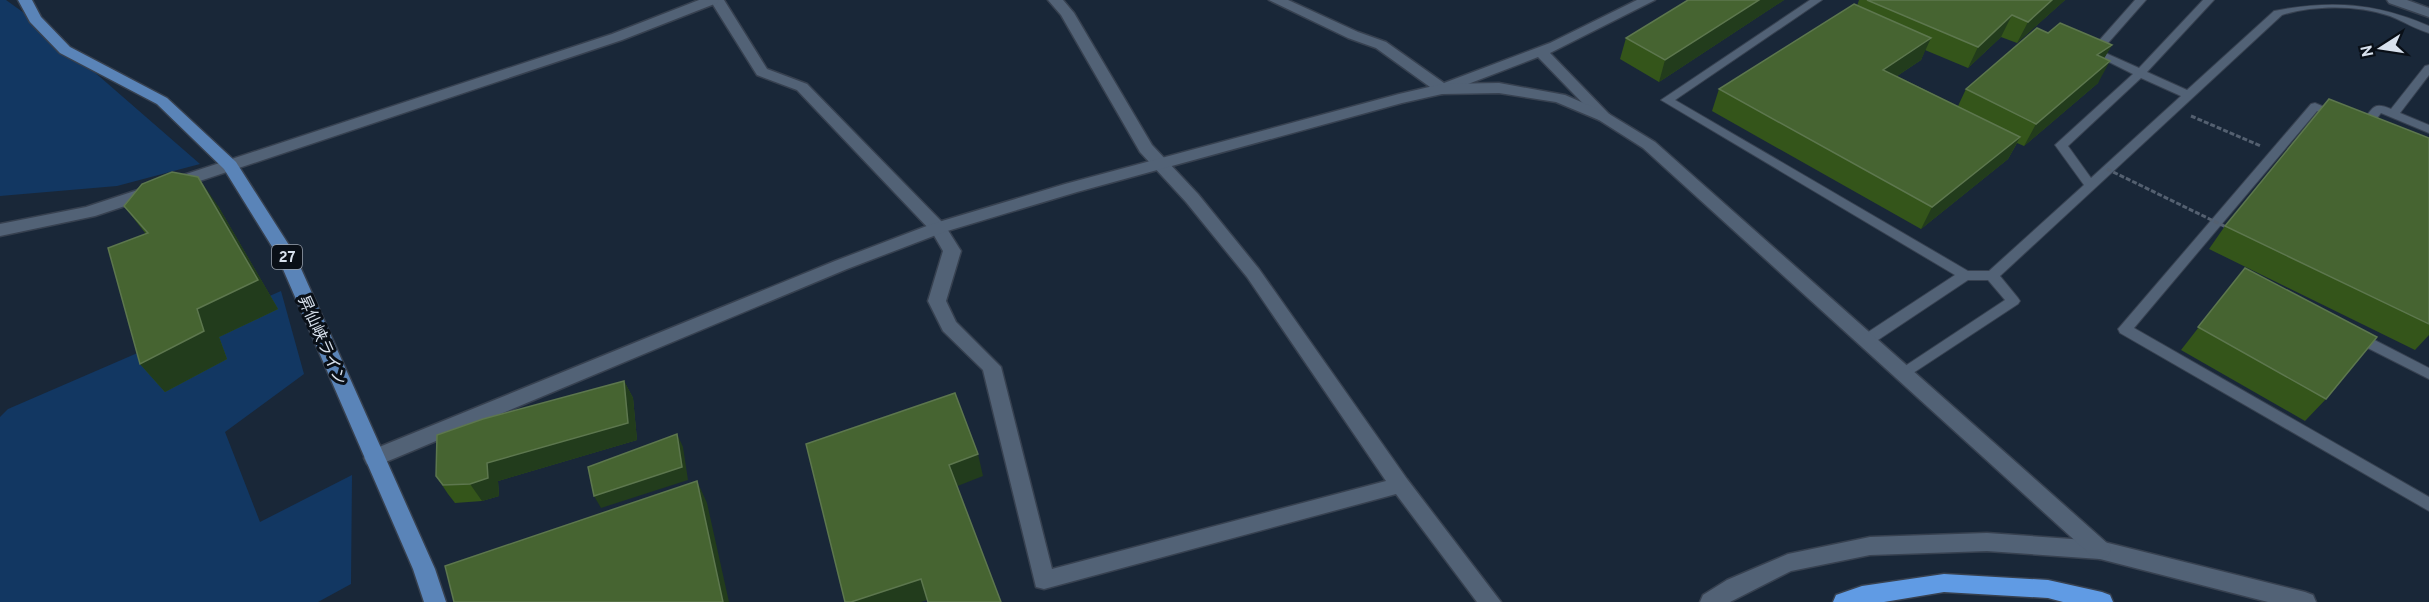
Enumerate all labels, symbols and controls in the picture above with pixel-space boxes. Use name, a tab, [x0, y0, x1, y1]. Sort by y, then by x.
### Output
north arrow	[2351, 18, 2411, 78]
text: N	[2357, 43, 2379, 58]
road number: 27	[272, 245, 302, 269]
street label: 昇仙峡ライン	[293, 293, 350, 389]

